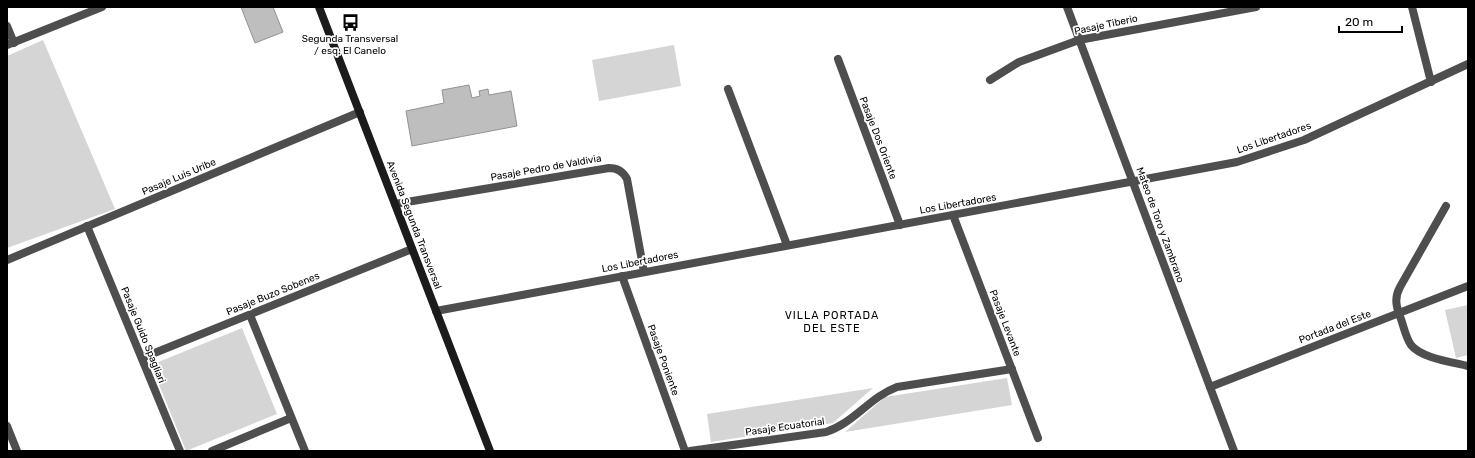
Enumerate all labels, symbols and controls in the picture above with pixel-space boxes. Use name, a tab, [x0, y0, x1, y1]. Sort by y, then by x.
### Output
scale bar	[1339, 8, 1402, 34]
bus stop icon: Segunda Transversal / esq. El Canelo	[340, 12, 360, 32]
street label: Pasaje Tiberio	[1073, 12, 1139, 38]
text: 20 m	[1345, 15, 1373, 29]
place label: Segunda Transversal / esq. El Canelo	[302, 33, 398, 57]
street label: Pasaje Dos Oriente	[857, 95, 899, 181]
street label: Los Libertadores	[1235, 120, 1313, 156]
street label: Pasaje Pedro de Valdivia	[490, 152, 602, 184]
street label: Pasaje Luis Uribe	[140, 156, 218, 198]
street label: Avenida Segunda Transversal	[384, 159, 444, 291]
street label: Mateo de Toro y Zambrano	[1133, 166, 1187, 285]
street label: Los Libertadores	[919, 191, 997, 217]
street label: Los Libertadores	[601, 249, 679, 275]
street label: Pasaje Buzo Sobenes	[225, 270, 321, 318]
street label: Pasaje Guido Spagliari	[118, 285, 168, 385]
street label: Pasaje Levante	[987, 288, 1023, 358]
street label: Portada del Este	[1297, 308, 1373, 346]
district label: VILLA PORTADA DEL ESTE	[785, 309, 879, 335]
street label: Pasaje Poniente	[645, 323, 682, 398]
street label: Pasaje Ecuatorial	[745, 415, 825, 439]

